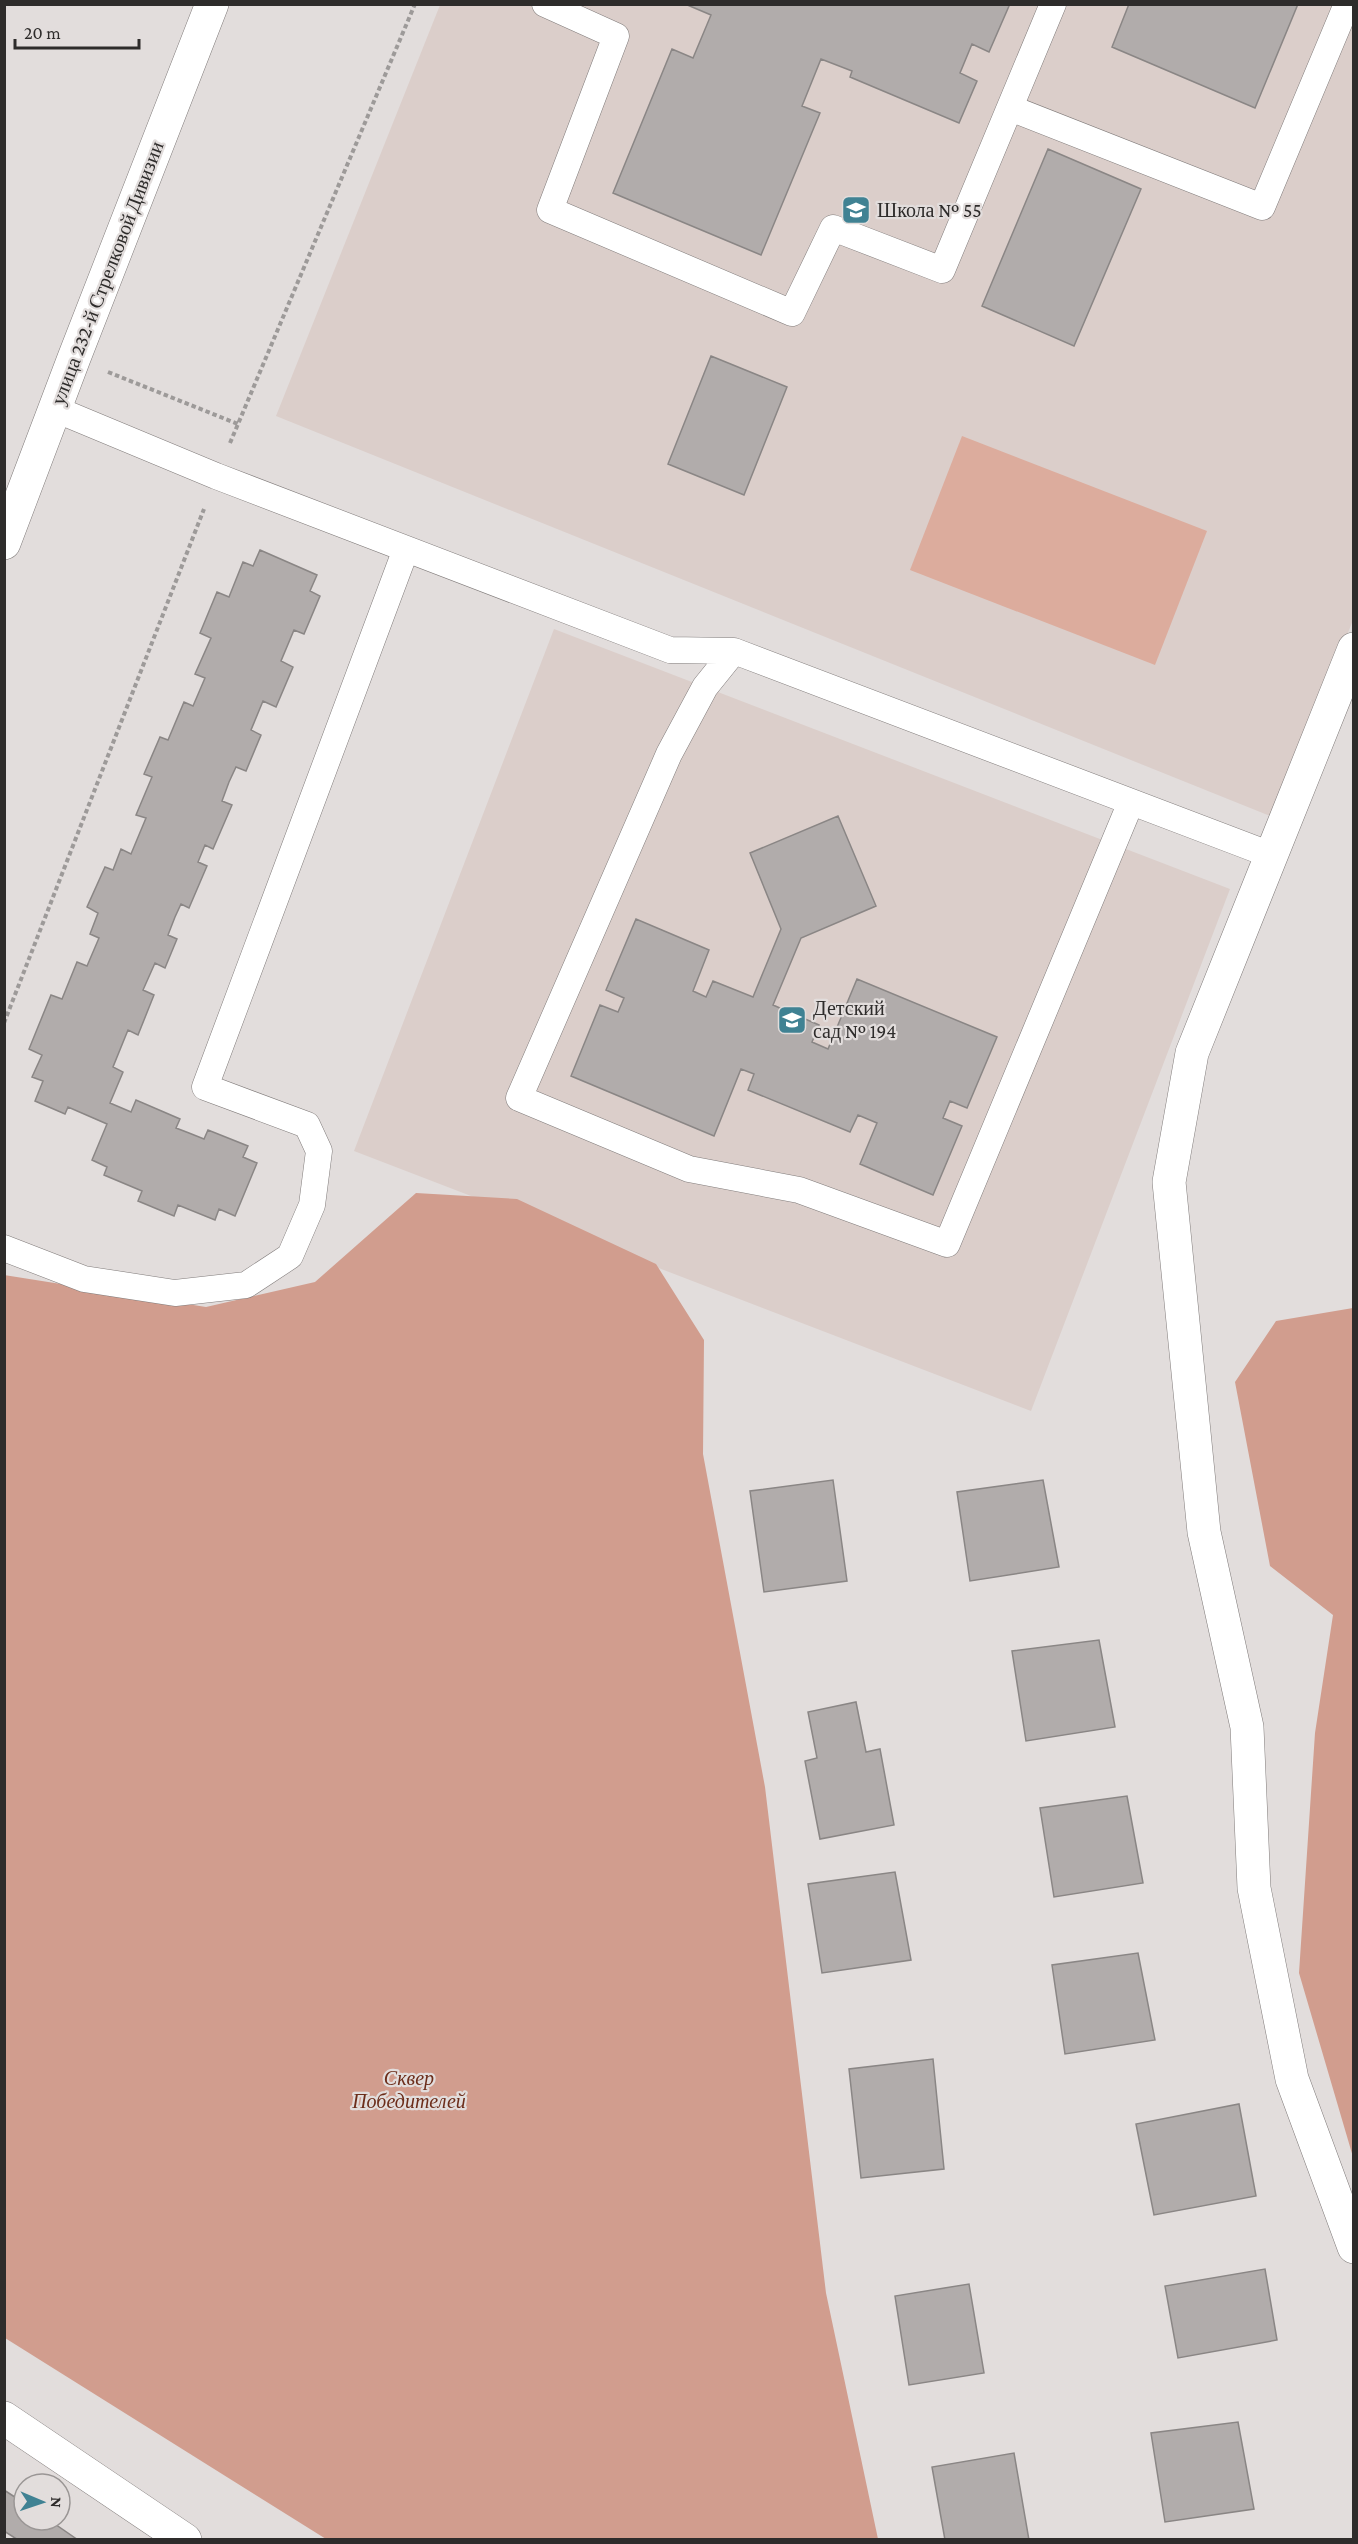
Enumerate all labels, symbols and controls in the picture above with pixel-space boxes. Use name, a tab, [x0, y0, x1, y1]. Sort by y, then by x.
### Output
scale bar	[15, 12, 140, 50]
text: 20 m	[24, 23, 61, 43]
street label: улица 232-й Стрелковой Дивизии	[46, 138, 169, 408]
school or university icon: Школа № 55	[840, 194, 872, 226]
place label: Школа № 55	[877, 199, 982, 221]
place label: Детский сад № 194	[813, 997, 896, 1043]
school or university icon: Детский сад № 194	[776, 1004, 808, 1036]
park label: Сквер Победителей	[351, 2067, 466, 2112]
north arrow	[12, 2472, 72, 2532]
text: N	[48, 2497, 65, 2508]

